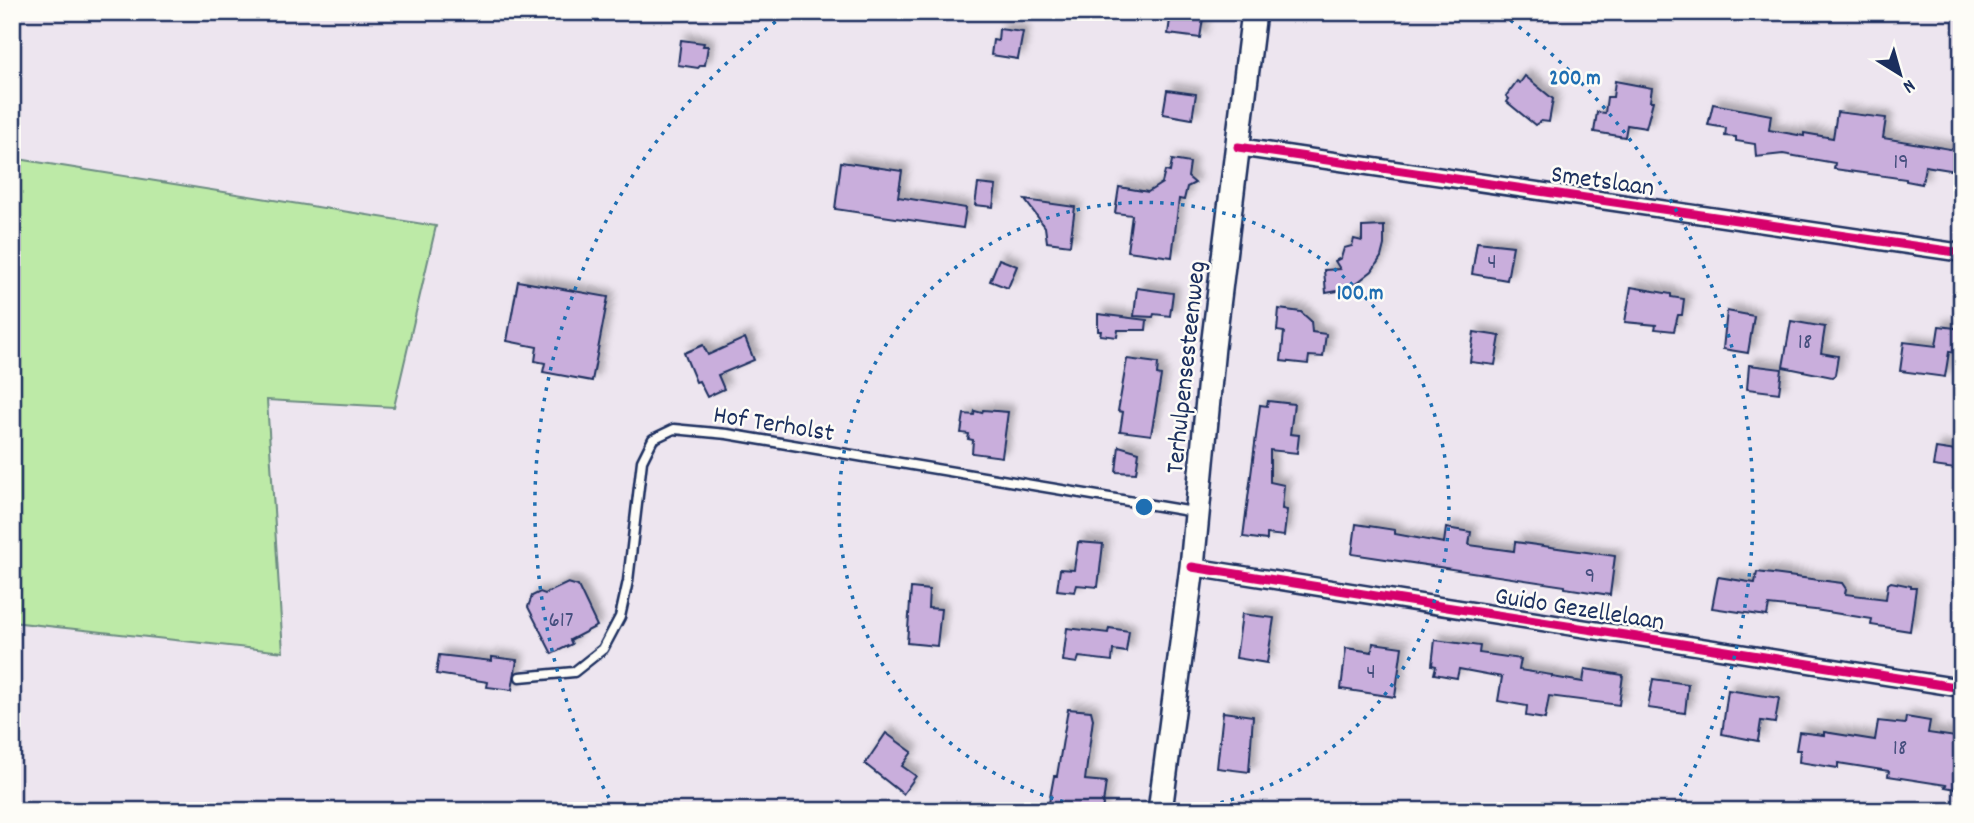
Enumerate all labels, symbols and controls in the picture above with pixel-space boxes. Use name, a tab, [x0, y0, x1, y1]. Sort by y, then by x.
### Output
north arrow	[1866, 38, 1936, 108]
text: 200 m	[1549, 65, 1601, 95]
text: N	[1896, 71, 1920, 98]
house number: 19	[1893, 147, 1909, 180]
street label: Smetslaan	[1548, 157, 1657, 208]
house number: 4	[1487, 247, 1497, 280]
street label: Terhulpensesteenweg	[1158, 259, 1217, 476]
text: 100 m	[1337, 280, 1383, 310]
house number: 18	[1798, 327, 1812, 360]
street label: Hof Terholst	[710, 398, 837, 453]
centre of rings	[1132, 495, 1156, 519]
house number: 9	[1585, 561, 1595, 594]
street label: Guido Gezellelaan	[1492, 579, 1667, 642]
house number: 617	[548, 605, 574, 638]
house number: 4	[1366, 657, 1376, 690]
house number: 18	[1893, 733, 1907, 766]

